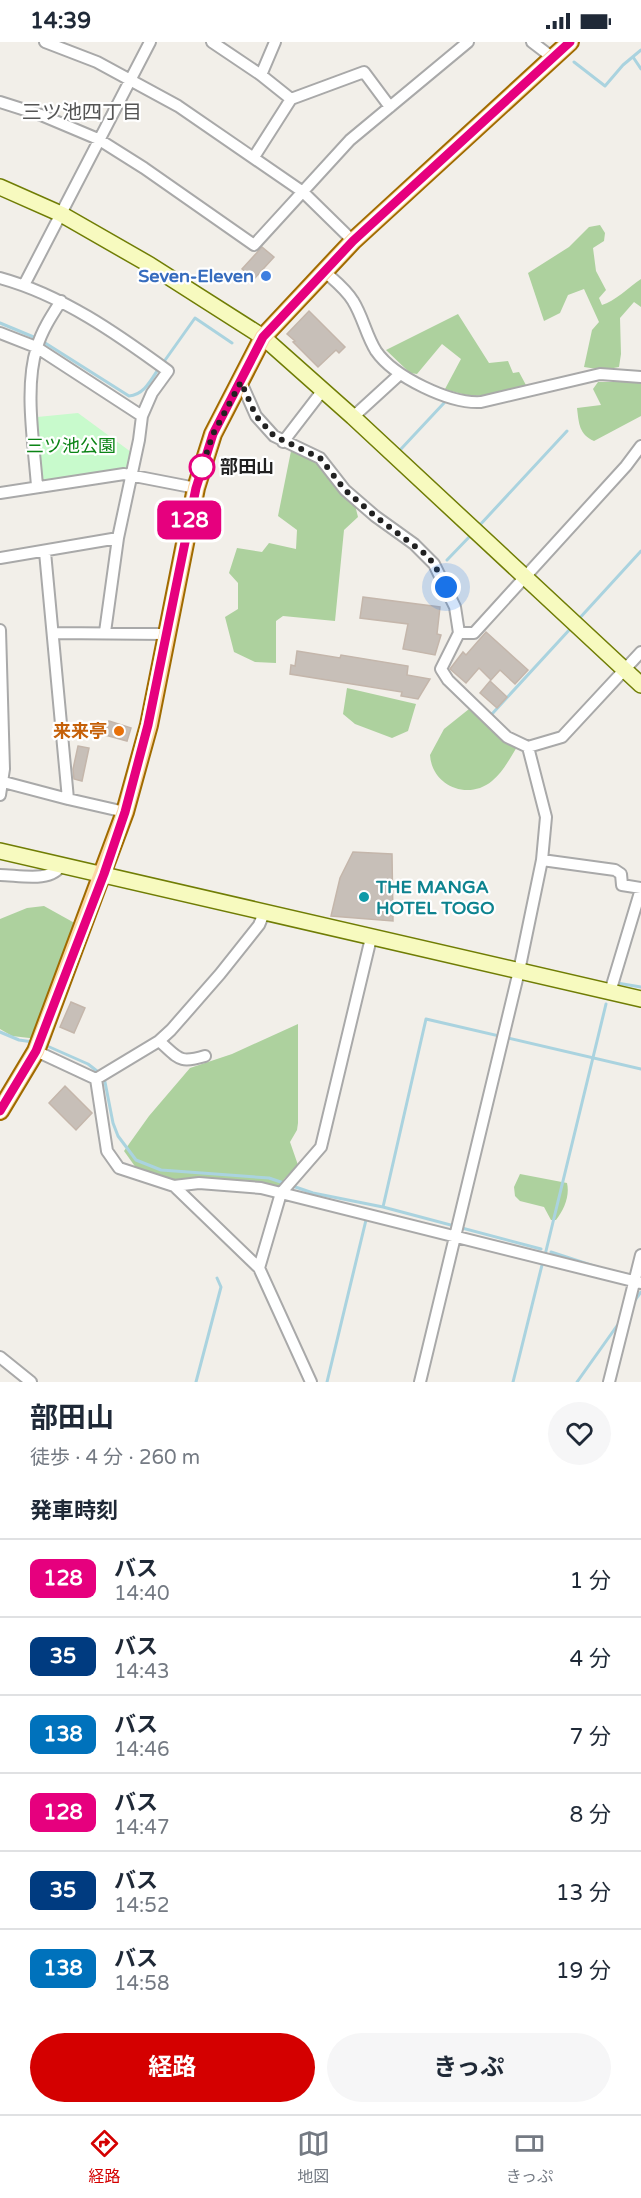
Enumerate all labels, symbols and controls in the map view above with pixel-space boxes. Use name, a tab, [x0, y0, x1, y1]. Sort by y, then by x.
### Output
text: 14:39	[30, 8, 91, 34]
district label: 三ツ池四丁目	[22, 101, 142, 125]
place label: Seven-Eleven	[138, 265, 254, 287]
marker: Seven-Eleven	[259, 269, 273, 283]
park label: 三ツ池公園	[26, 435, 116, 457]
marker: 部田山	[189, 454, 215, 480]
place label: 部田山	[220, 456, 274, 478]
line badge: 128	[154, 500, 224, 540]
text: 128	[169, 508, 209, 533]
your location	[431, 572, 461, 602]
place label: 来来亭	[53, 720, 107, 742]
marker: 来来亭	[112, 724, 126, 738]
place label: THE MANGA HOTEL TOGO	[375, 876, 495, 919]
marker: THE MANGA HOTEL TOGO	[357, 890, 371, 904]
text: 部田山	[30, 1401, 114, 1435]
button: heart	[548, 1402, 611, 1465]
text: 徒歩 · 4 分 · 260 m	[30, 1446, 200, 1470]
text: 発車時刻	[30, 1498, 118, 1524]
text: バス	[114, 1556, 158, 1582]
text: 128	[43, 1566, 83, 1591]
text: 1 分	[569, 1568, 611, 1594]
text: 14:40	[114, 1582, 169, 1606]
text: バス	[114, 1634, 158, 1660]
text: 35	[50, 1644, 76, 1669]
text: 4 分	[569, 1646, 611, 1672]
text: 14:43	[114, 1660, 169, 1684]
text: バス	[114, 1712, 158, 1738]
text: 138	[43, 1722, 83, 1747]
text: 7 分	[569, 1724, 611, 1750]
text: 14:46	[114, 1738, 169, 1762]
text: バス	[114, 1790, 158, 1816]
text: 128	[43, 1800, 83, 1825]
text: 8 分	[569, 1802, 611, 1828]
text: 14:47	[114, 1816, 169, 1840]
text: バス	[114, 1868, 158, 1894]
text: 35	[50, 1878, 76, 1903]
text: 13 分	[556, 1880, 611, 1906]
text: 14:52	[114, 1894, 169, 1918]
text: バス	[114, 1946, 158, 1972]
text: 138	[43, 1956, 83, 1981]
text: 19 分	[556, 1958, 611, 1984]
text: 14:58	[114, 1972, 169, 1996]
button: 経路	[30, 2033, 315, 2102]
button: きっぷ	[327, 2033, 611, 2102]
tab: 経路	[88, 2127, 121, 2187]
tab: 地図	[297, 2127, 330, 2187]
tab: きっぷ	[506, 2127, 553, 2187]

